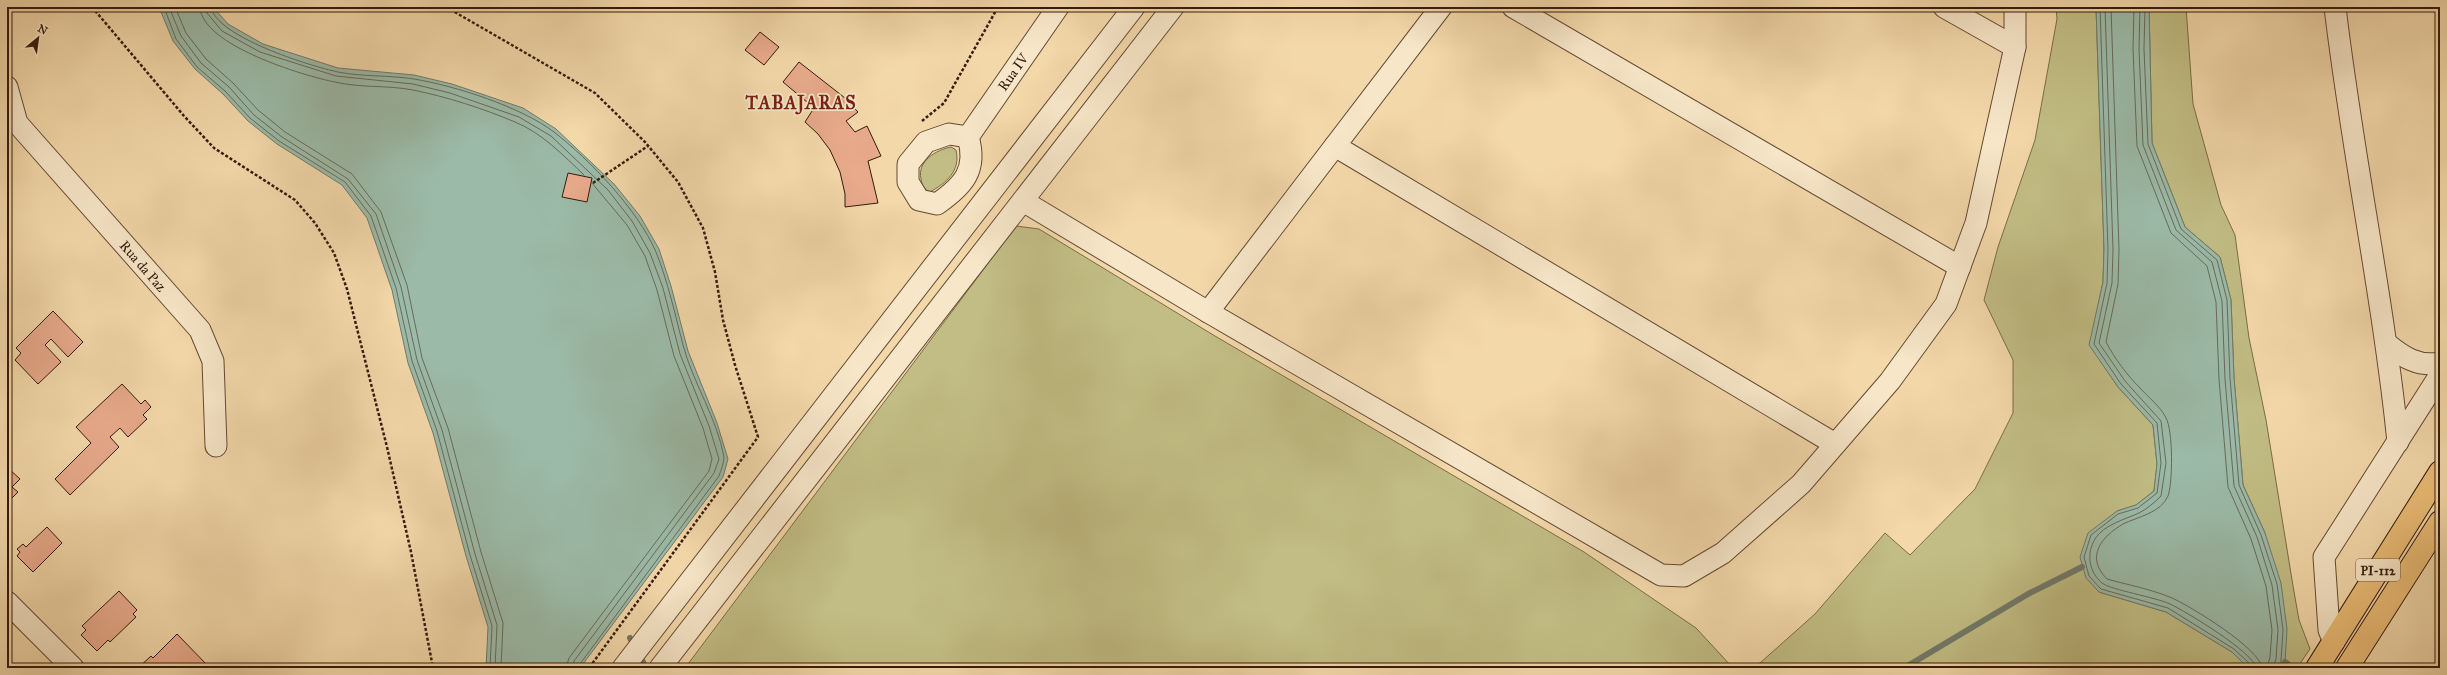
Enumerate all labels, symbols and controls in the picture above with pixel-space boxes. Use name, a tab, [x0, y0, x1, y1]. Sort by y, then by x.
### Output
north arrow	[18, 18, 58, 58]
text: N	[35, 22, 50, 38]
street label: Rua IV	[994, 49, 1033, 94]
district label: TABAJARAS	[744, 92, 857, 115]
street label: Rua da Paz	[116, 237, 170, 296]
road number: PI-112	[2356, 559, 2400, 581]

